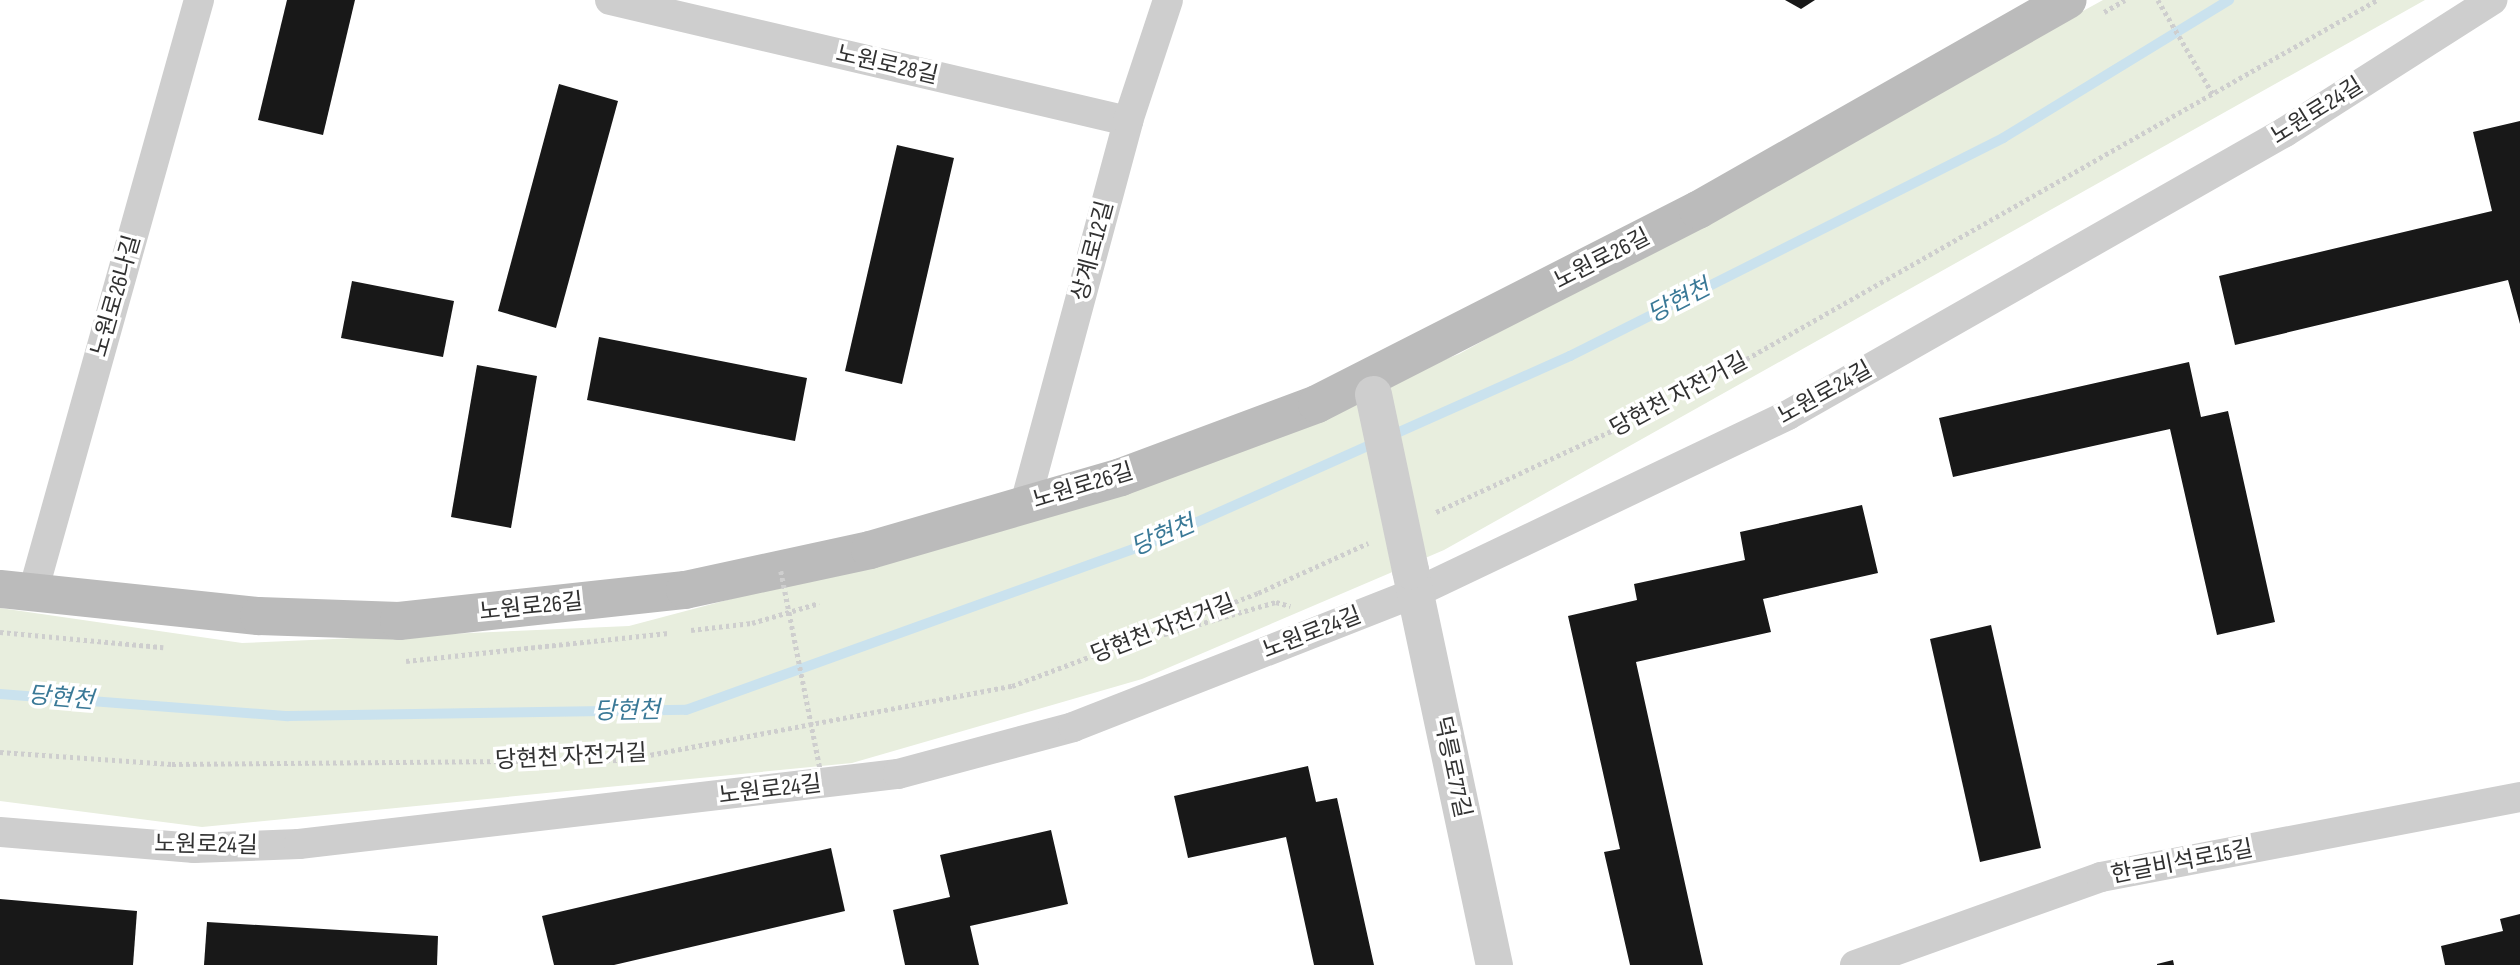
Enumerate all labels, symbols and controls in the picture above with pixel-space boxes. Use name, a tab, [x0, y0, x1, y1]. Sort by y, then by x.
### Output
street label: 노원로28길	[833, 40, 941, 90]
street label: 노원로24길	[2266, 72, 2368, 150]
street label: 상계로12길	[1066, 198, 1120, 304]
street label: 노원로26길	[1549, 223, 1655, 295]
street label: 노원로26나길	[85, 232, 147, 360]
water label: 당현천	[1643, 273, 1715, 329]
street label: 당현천 자전거길	[1606, 347, 1752, 443]
street label: 노원로24길	[1773, 356, 1877, 430]
street label: 노원로26길	[1029, 458, 1137, 514]
water label: 당현천	[1127, 510, 1199, 562]
street label: 노원로26길	[478, 588, 584, 626]
street label: 당현천 자전거길	[1087, 589, 1239, 669]
street label: 노원로24길	[1259, 602, 1365, 664]
water label: 당현천	[27, 681, 95, 715]
water label: 당현천	[594, 696, 660, 726]
street label: 덕릉로77길	[1428, 714, 1476, 820]
street label: 당현천 자전거길	[494, 739, 648, 775]
street label: 노원로24길	[717, 770, 823, 810]
street label: 노원로24길	[154, 830, 258, 860]
street label: 한글비석로15길	[2109, 835, 2255, 889]

